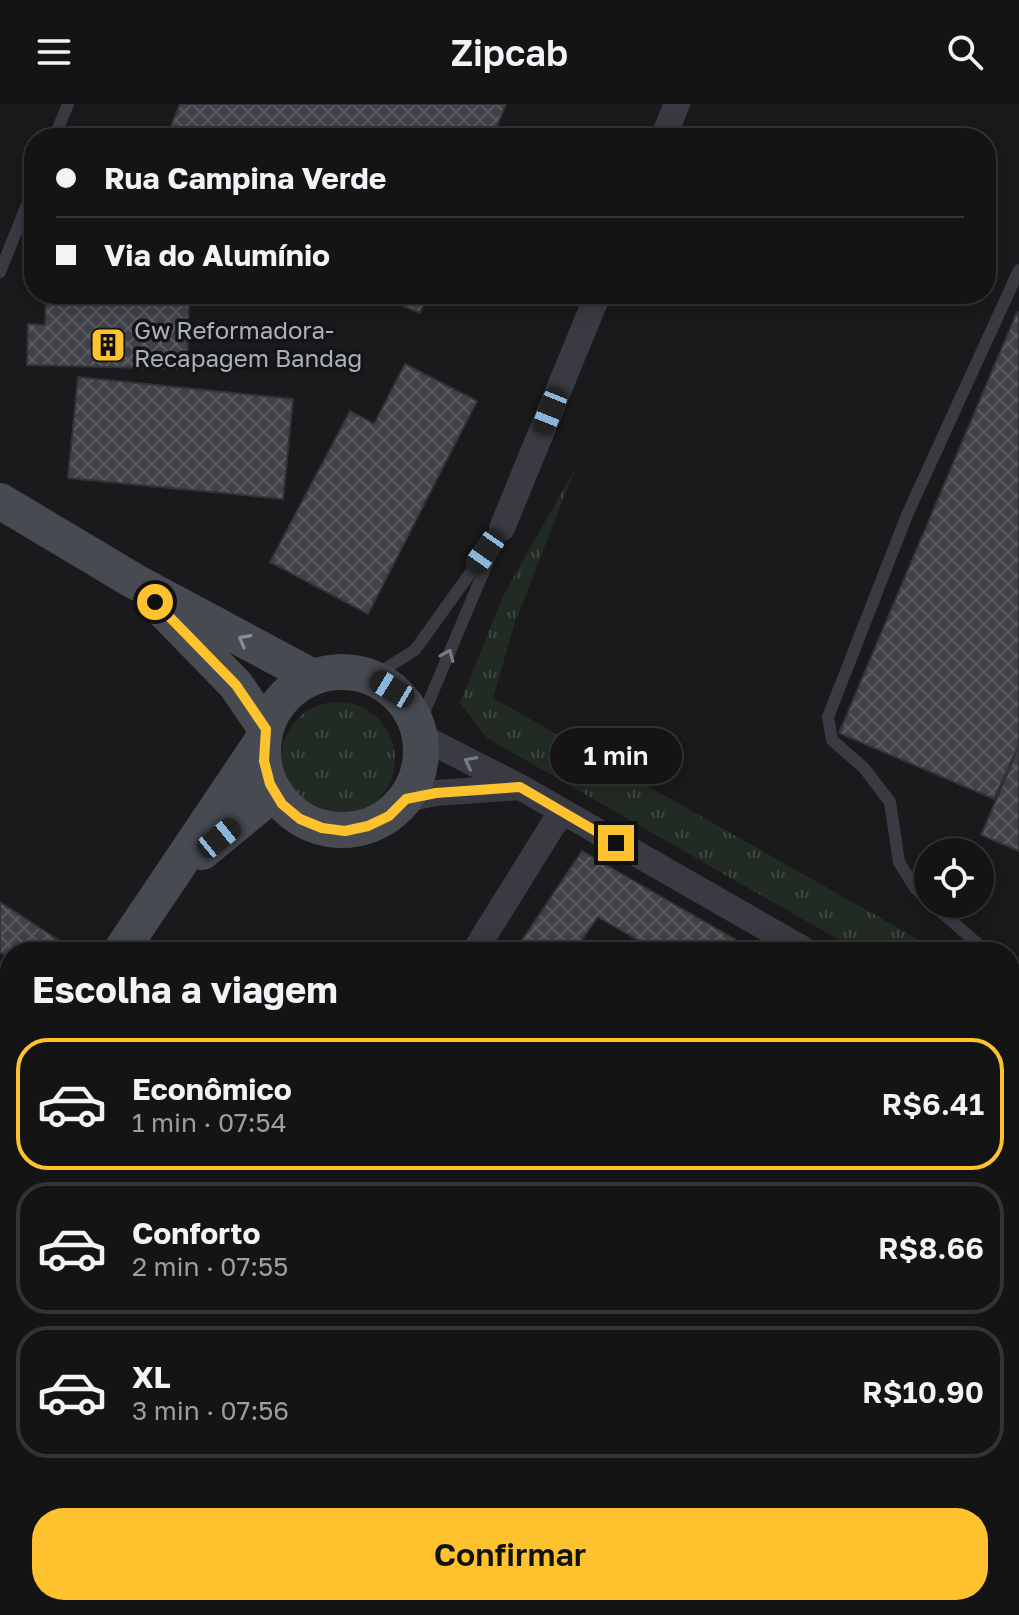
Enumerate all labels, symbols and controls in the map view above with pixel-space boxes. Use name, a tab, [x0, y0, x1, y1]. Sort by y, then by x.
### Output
icon: menu	[32, 30, 76, 74]
icon: search	[943, 30, 987, 74]
text: Zipcab	[451, 31, 568, 74]
text: Rua Campina Verde	[104, 160, 386, 196]
text: Via do Alumínio	[104, 237, 330, 273]
place label: Gw Reformadora- Recapagem Bandag	[134, 315, 362, 372]
building icon: Gw Reformadora- Recapagem Bandag	[89, 326, 127, 364]
car	[530, 384, 570, 438]
car	[461, 525, 509, 579]
route start	[137, 584, 173, 620]
one-way arrow	[238, 635, 252, 650]
one-way arrow	[439, 649, 455, 663]
car	[365, 666, 419, 712]
callout: 1 min	[550, 727, 682, 783]
text: 1 min	[583, 740, 649, 771]
one-way arrow	[464, 756, 479, 771]
car	[193, 814, 245, 862]
route end	[598, 825, 634, 861]
map controls	[914, 838, 994, 918]
button: locate	[914, 838, 994, 918]
text: Escolha a viagem	[32, 968, 338, 1011]
icon: car	[36, 1068, 108, 1140]
text: Econômico	[132, 1071, 292, 1107]
text: R$6.41	[882, 1086, 984, 1122]
text: 1 min · 07:54	[132, 1107, 287, 1138]
icon: car	[36, 1212, 108, 1284]
text: Conforto	[132, 1215, 261, 1251]
text: R$8.66	[878, 1230, 984, 1266]
text: 2 min · 07:55	[132, 1251, 288, 1282]
icon: car	[36, 1356, 108, 1428]
text: XL	[132, 1359, 171, 1395]
text: R$10.90	[862, 1374, 984, 1410]
text: 3 min · 07:56	[132, 1395, 289, 1426]
button: Confirmar	[32, 1508, 988, 1600]

